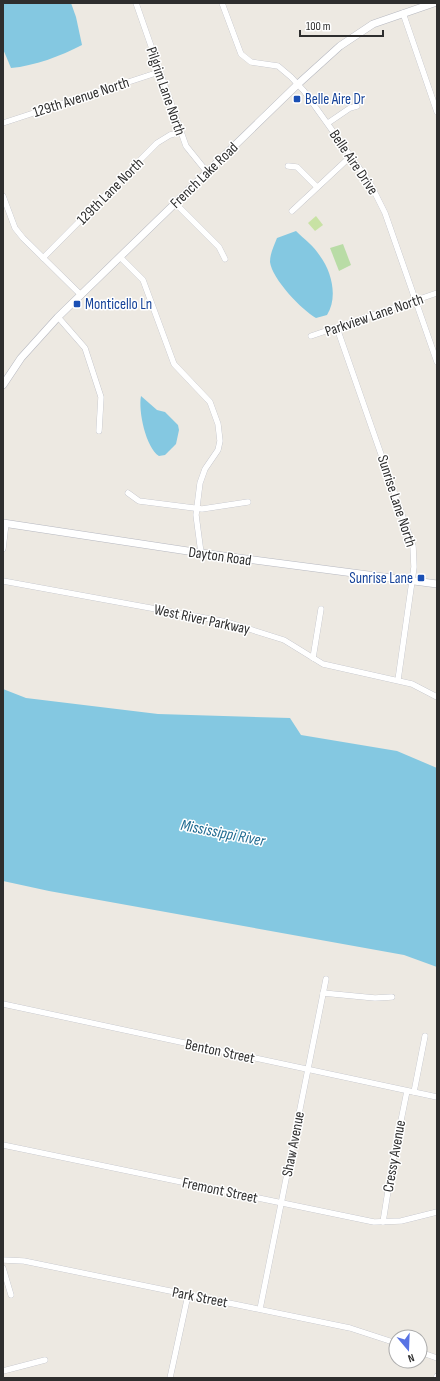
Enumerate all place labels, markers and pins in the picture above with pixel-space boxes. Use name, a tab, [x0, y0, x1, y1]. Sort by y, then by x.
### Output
place label: Belle Aire Dr	[305, 90, 366, 109]
marker: Belle Aire Dr	[292, 94, 302, 104]
place label: Monticello Ln	[85, 295, 152, 314]
marker: Monticello Ln	[72, 299, 82, 309]
place label: Sunrise Lane	[349, 569, 413, 588]
marker: Sunrise Lane	[416, 573, 426, 583]

